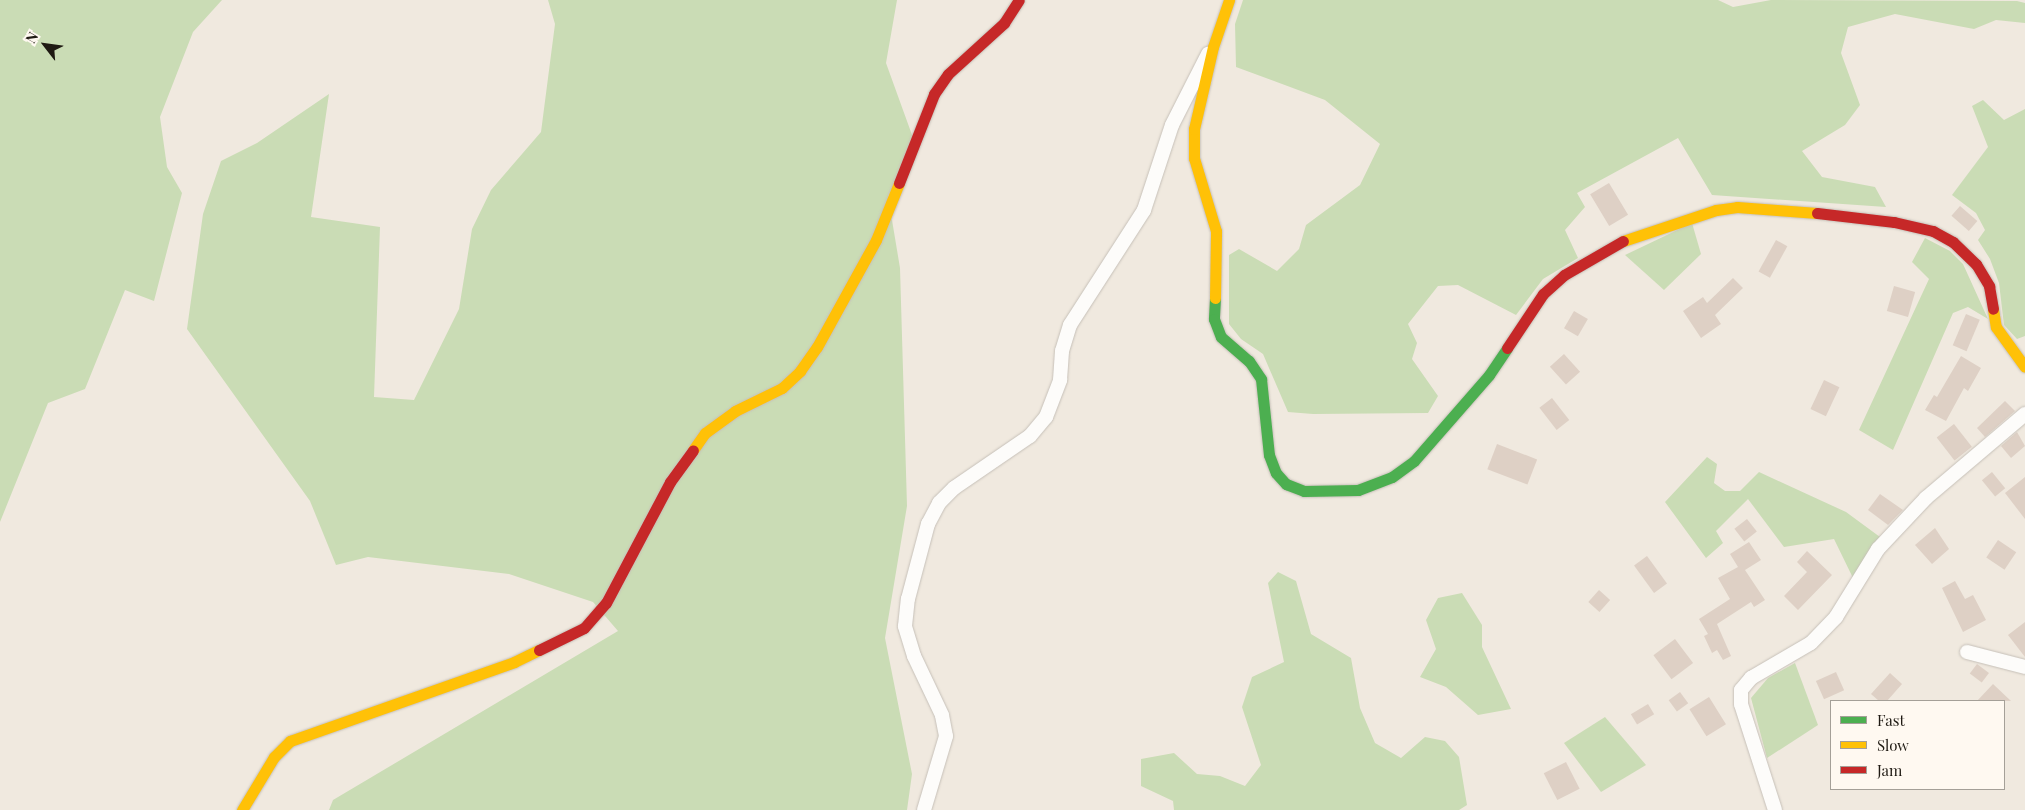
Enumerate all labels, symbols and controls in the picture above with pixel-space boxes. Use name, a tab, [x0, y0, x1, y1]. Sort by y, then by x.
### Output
north arrow	[20, 20, 70, 70]
text: N	[21, 28, 42, 46]
legend	[1830, 700, 2005, 790]
text: Fast	[1877, 710, 1905, 730]
text: Slow	[1877, 735, 1909, 755]
text: Jam	[1877, 760, 1902, 780]

